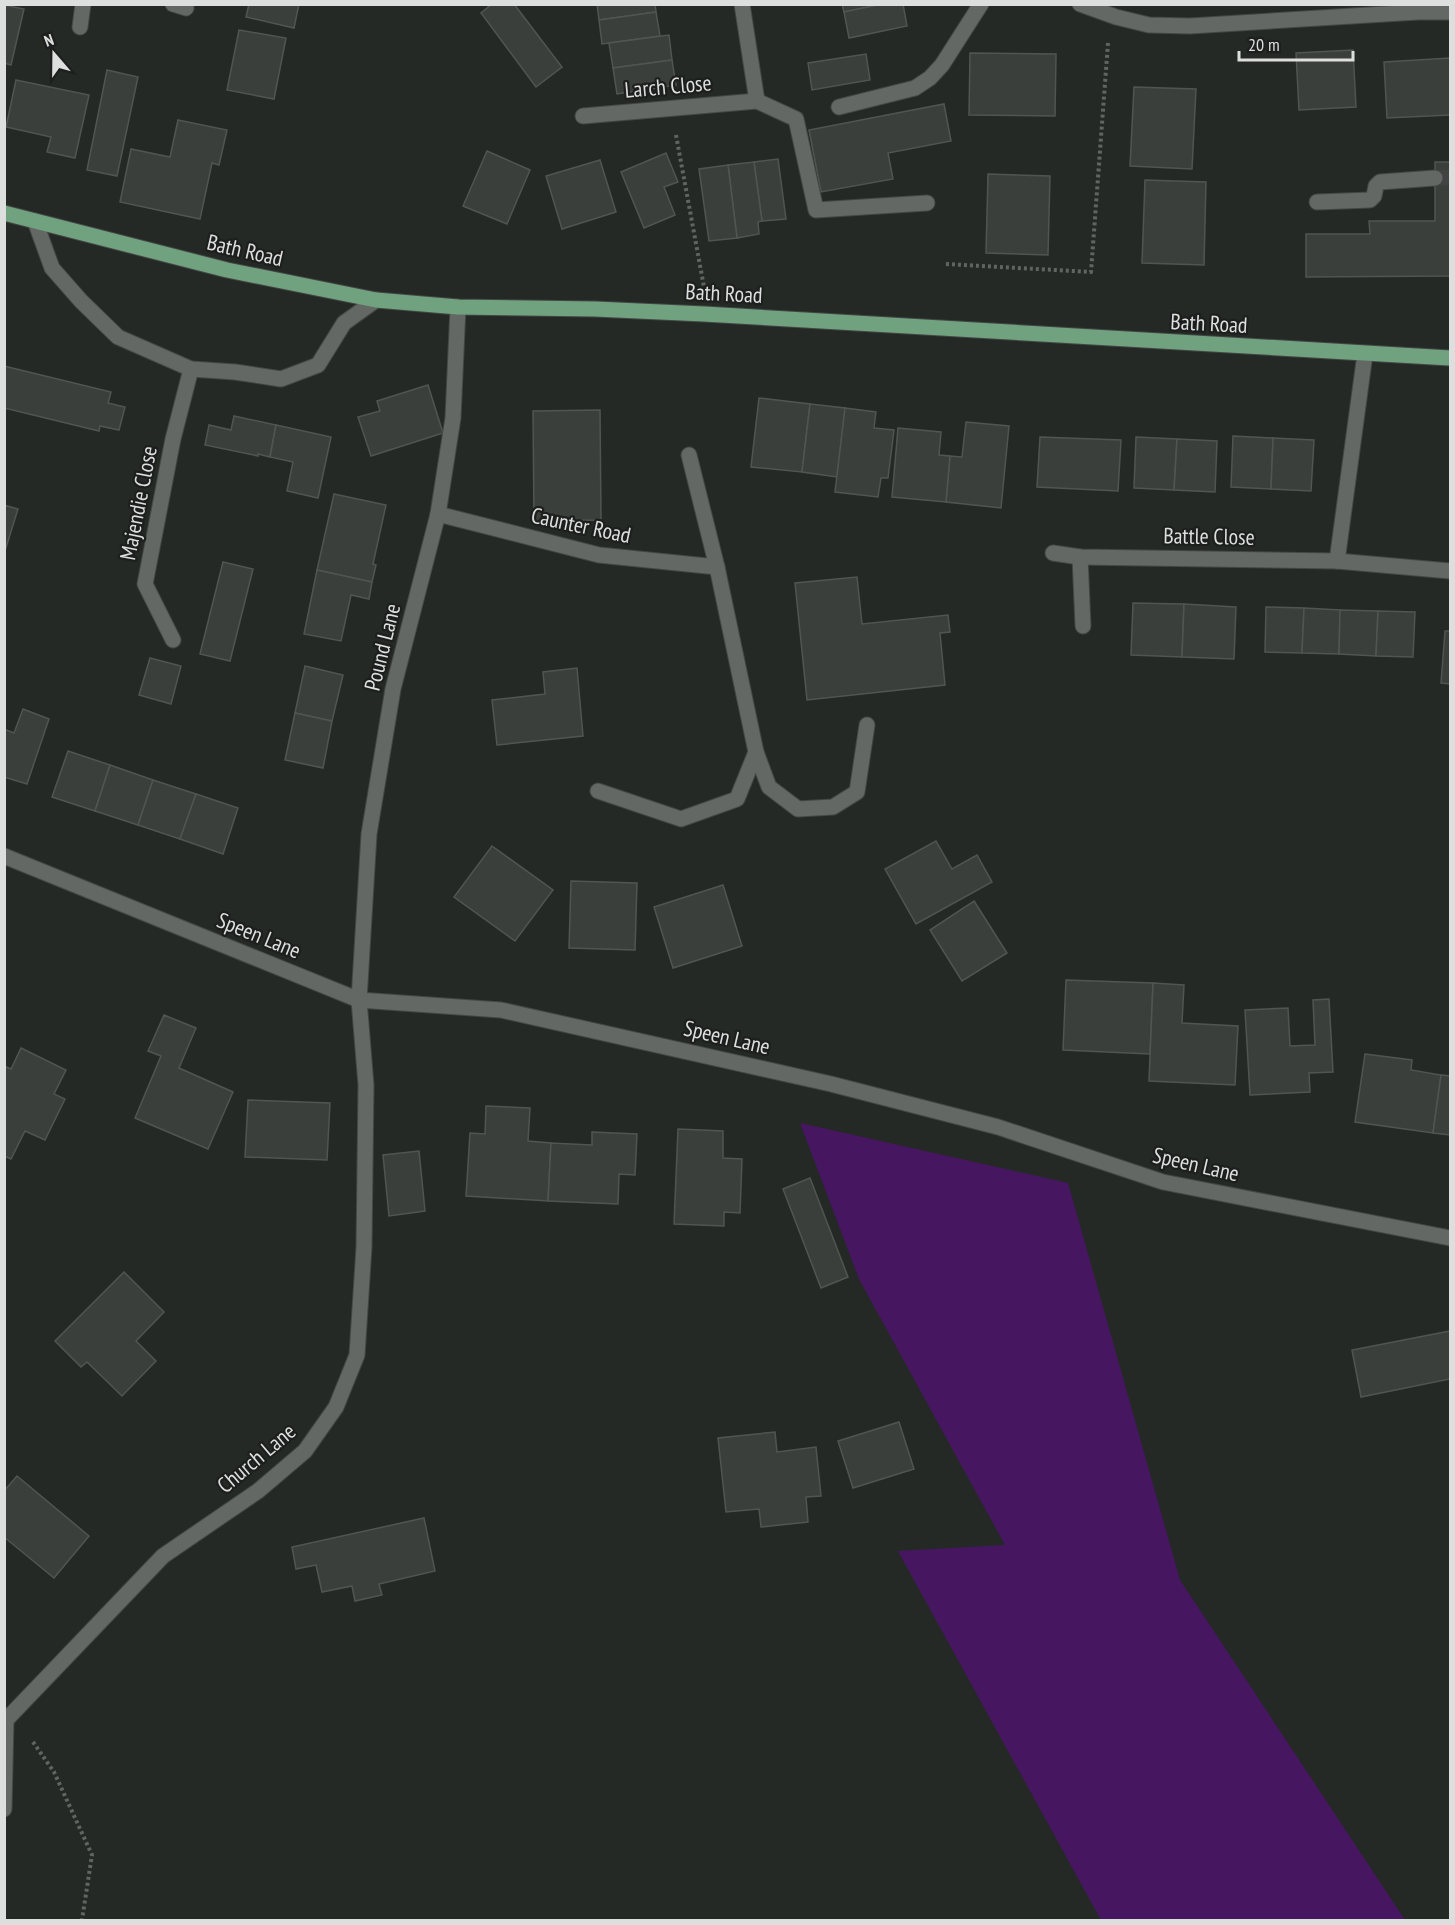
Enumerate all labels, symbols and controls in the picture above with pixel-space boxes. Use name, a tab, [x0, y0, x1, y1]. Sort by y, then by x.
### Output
north arrow	[24, 24, 84, 84]
scale bar	[1239, 24, 1353, 62]
text: N	[41, 29, 56, 51]
text: 20 m	[1248, 33, 1280, 56]
street label: Larch Close	[623, 68, 713, 104]
street label: Bath Road	[204, 228, 286, 272]
street label: Bath Road	[685, 277, 763, 309]
street label: Bath Road	[1170, 307, 1248, 339]
street label: Majendie Close	[113, 444, 163, 562]
street label: Caunter Road	[529, 501, 633, 549]
street label: Battle Close	[1163, 521, 1255, 551]
street label: Pound Lane	[358, 601, 406, 693]
street label: Speen Lane	[213, 906, 305, 964]
street label: Speen Lane	[681, 1013, 773, 1061]
street label: Speen Lane	[1150, 1140, 1242, 1188]
street label: Church Lane	[211, 1417, 301, 1499]

